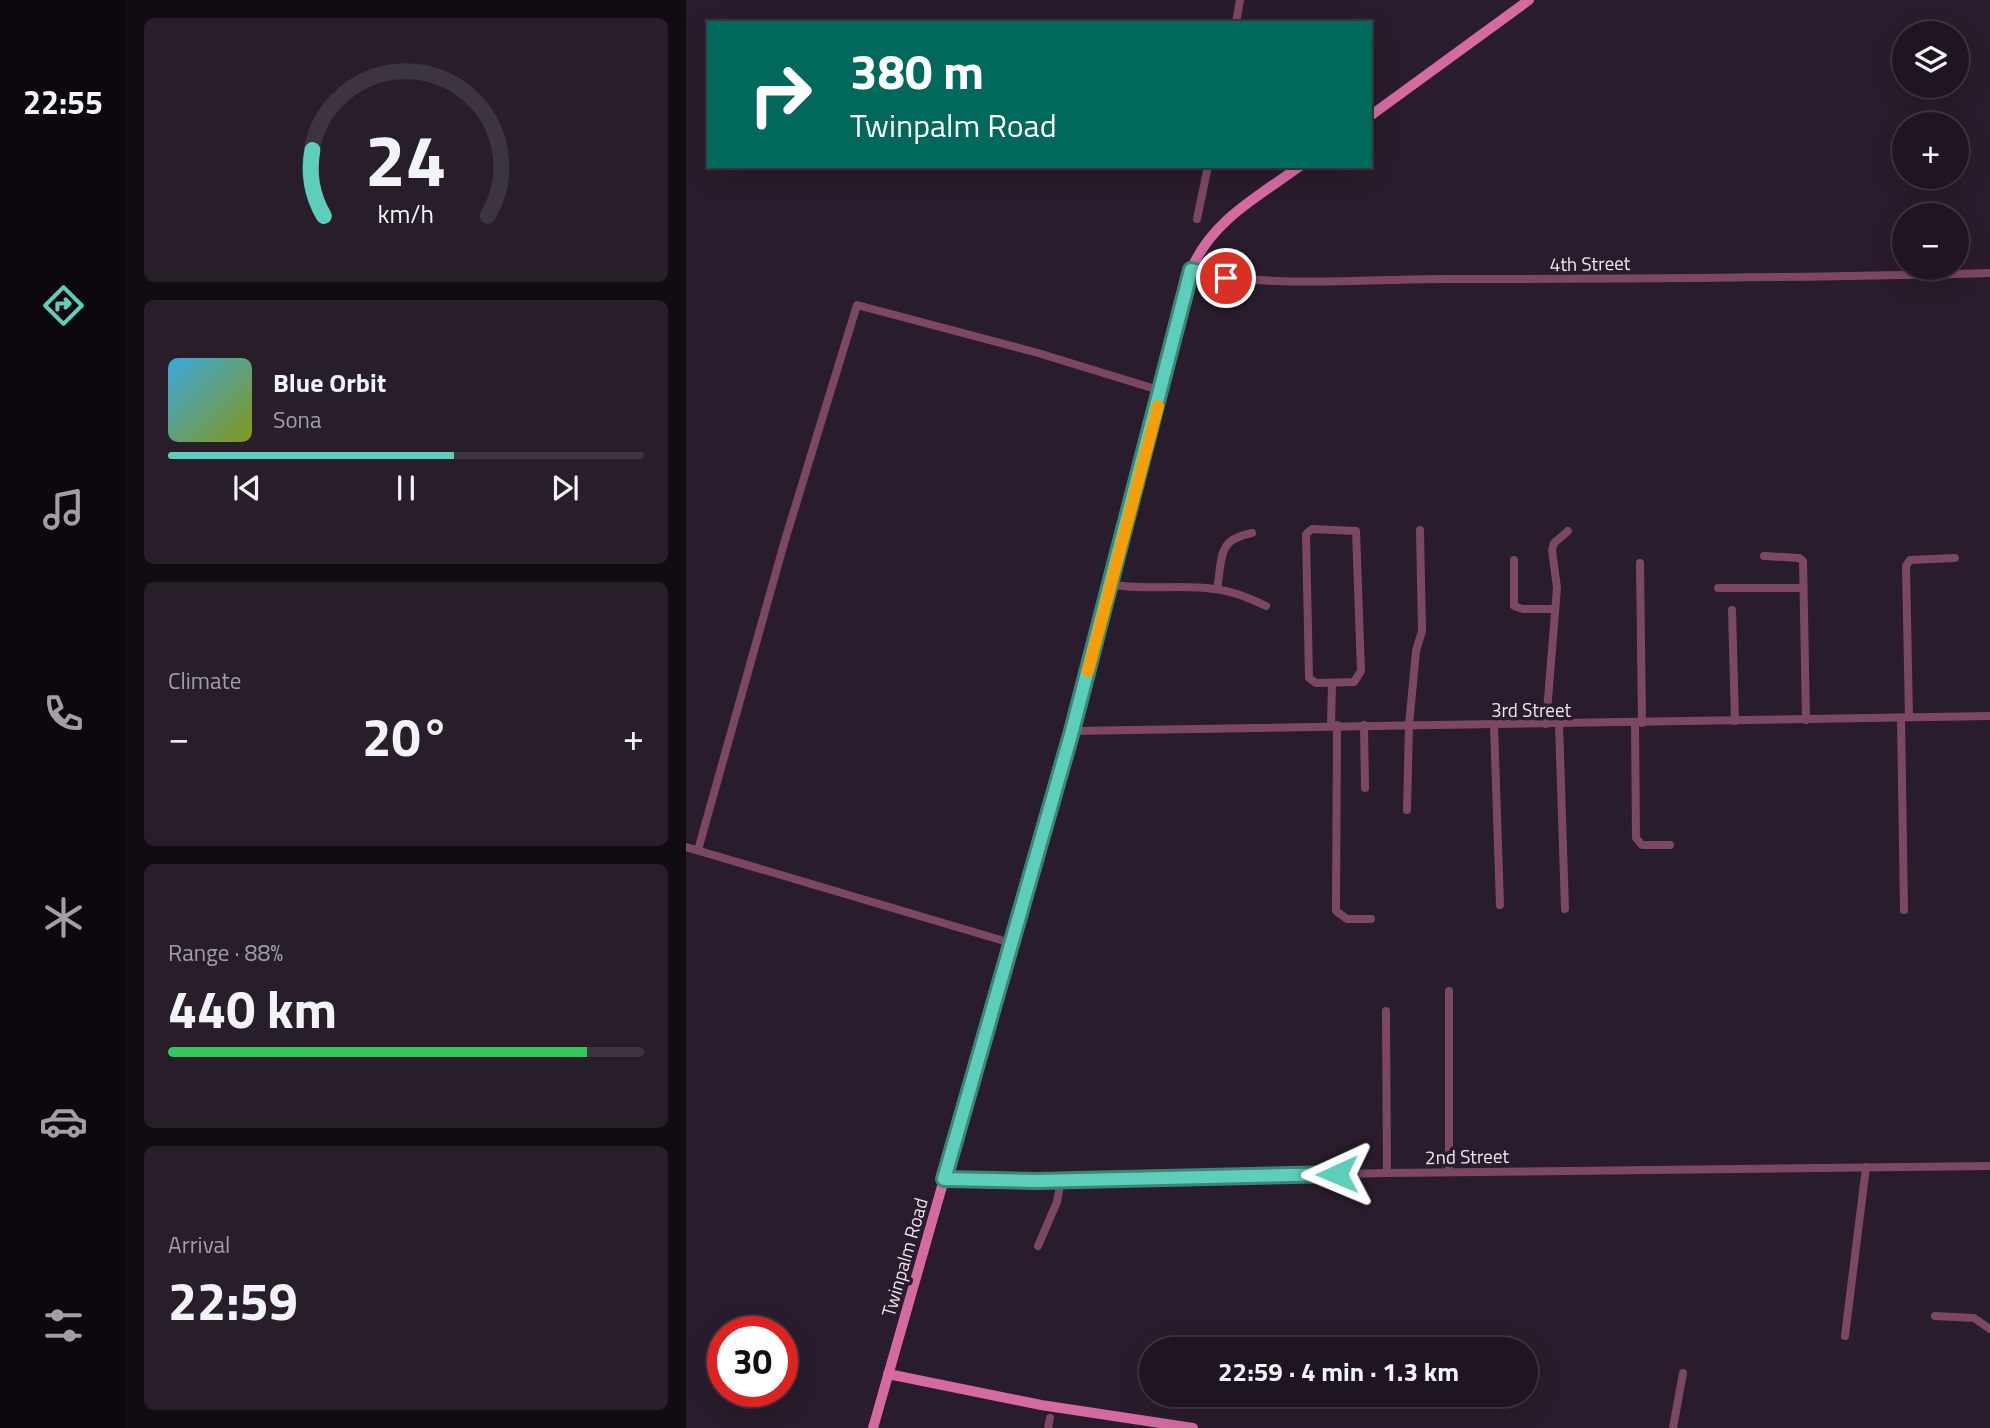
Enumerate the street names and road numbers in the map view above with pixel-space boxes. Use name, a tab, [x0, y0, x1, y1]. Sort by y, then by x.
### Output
street label: 4th Street	[1549, 248, 1631, 278]
street label: 3rd Street	[1491, 695, 1571, 724]
street label: 2nd Street	[1425, 1141, 1510, 1171]
street label: Twinpalm Road	[873, 1194, 935, 1320]

